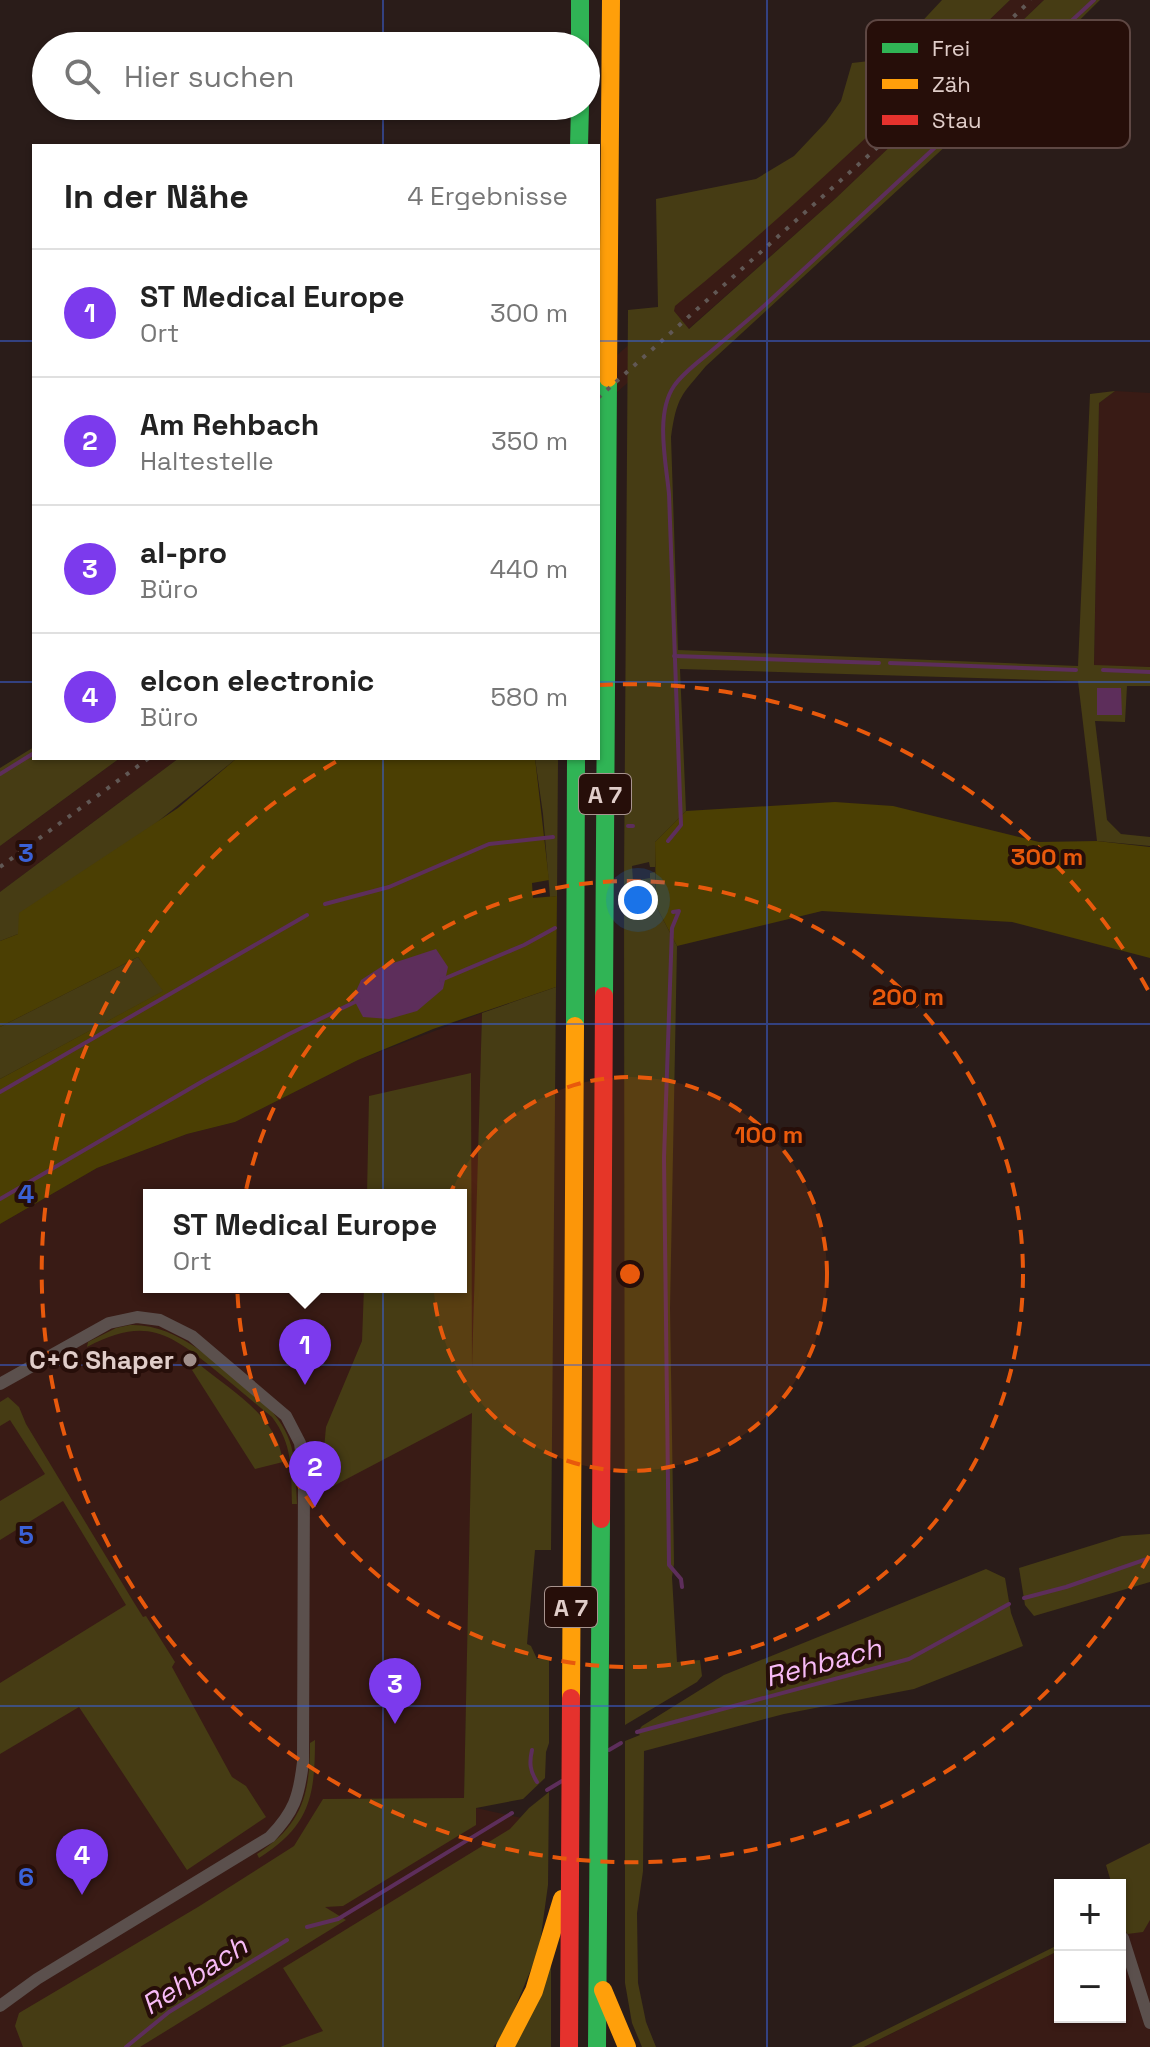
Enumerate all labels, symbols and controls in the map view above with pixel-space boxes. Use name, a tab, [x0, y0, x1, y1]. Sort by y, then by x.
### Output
legend	[866, 20, 1130, 148]
search box	[32, 32, 600, 120]
text: Frei	[932, 34, 970, 62]
icon: search	[60, 54, 104, 98]
text: Hier suchen	[124, 57, 294, 96]
text: Zäh	[932, 70, 971, 98]
text: Stau	[932, 106, 981, 134]
text: In der Nähe	[64, 175, 249, 218]
text: 4 Ergebnisse	[407, 179, 568, 213]
text: ST Medical Europe	[140, 277, 405, 316]
text: 1	[84, 296, 96, 330]
text: 300 m	[490, 296, 568, 330]
text: Ort	[140, 316, 179, 350]
text: Am Rehbach	[140, 405, 319, 444]
text: 2	[82, 424, 98, 458]
text: 350 m	[491, 424, 568, 458]
text: Haltestelle	[140, 444, 274, 478]
text: al-pro	[140, 533, 227, 572]
text: 3	[82, 552, 98, 586]
text: 440 m	[490, 552, 568, 586]
text: Büro	[140, 572, 199, 606]
text: elcon electronic	[140, 661, 374, 700]
text: 4	[82, 680, 98, 714]
text: 580 m	[491, 680, 568, 714]
text: Büro	[140, 700, 199, 734]
road number: A 7	[579, 774, 631, 814]
text: 3	[18, 836, 34, 870]
text: 300 m	[1011, 841, 1083, 872]
your location	[618, 880, 658, 920]
text: 200 m	[872, 981, 944, 1012]
text: 100 m	[735, 1119, 803, 1150]
text: 4	[18, 1177, 34, 1211]
popup	[143, 1189, 467, 1293]
text: ST Medical Europe	[173, 1205, 437, 1244]
text: Ort	[173, 1244, 212, 1278]
centre of rings	[616, 1260, 644, 1288]
pin: 1	[279, 1319, 331, 1385]
place label: C+C Shaper	[29, 1343, 174, 1377]
marker: C+C Shaper	[181, 1351, 199, 1369]
pin: 2	[289, 1441, 341, 1507]
text: 5	[18, 1518, 34, 1552]
road number: A 7	[545, 1587, 597, 1627]
water label: Rehbach	[761, 1629, 886, 1695]
pin: 3	[369, 1658, 421, 1724]
pin: 4	[56, 1829, 108, 1895]
text: 6	[18, 1860, 34, 1894]
map controls	[1054, 1879, 1126, 2023]
button: +	[1054, 1879, 1126, 1951]
water label: Rehbach	[134, 1927, 254, 2023]
button: −	[1054, 1951, 1126, 2023]

